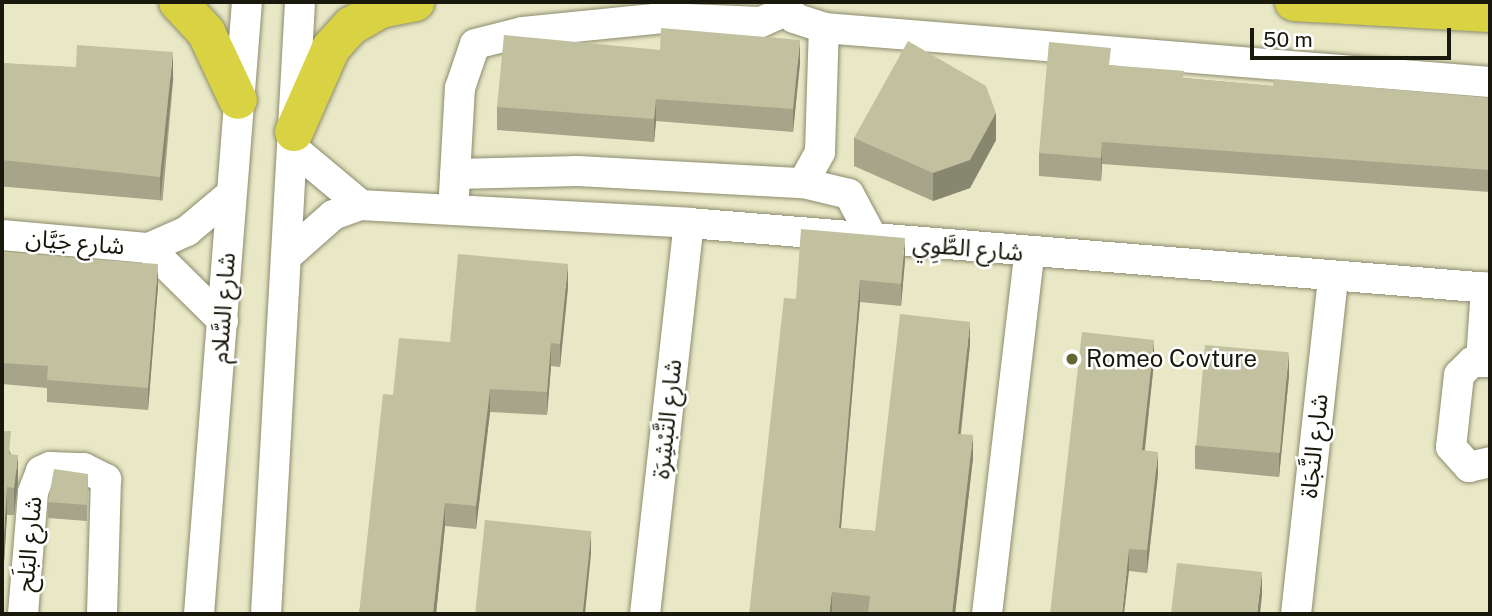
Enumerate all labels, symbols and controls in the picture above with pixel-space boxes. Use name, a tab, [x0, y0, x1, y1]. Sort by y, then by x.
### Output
scale bar	[1254, 14, 1455, 58]
text: 50 m	[1263, 27, 1313, 52]
street label: شارع جَيَّان	[24, 223, 126, 261]
street label: شارع الطَّوِي	[911, 229, 1025, 267]
street label: شارع السَّلام	[205, 252, 241, 364]
place label: Romeo Covture	[1086, 345, 1257, 373]
marker: Romeo Covture	[1064, 351, 1080, 367]
street label: شارع التَّبْشِرَة	[646, 358, 688, 480]
street label: شارع النَّجَاة	[1294, 392, 1334, 500]
street label: شارع البَلَح	[10, 495, 48, 593]

